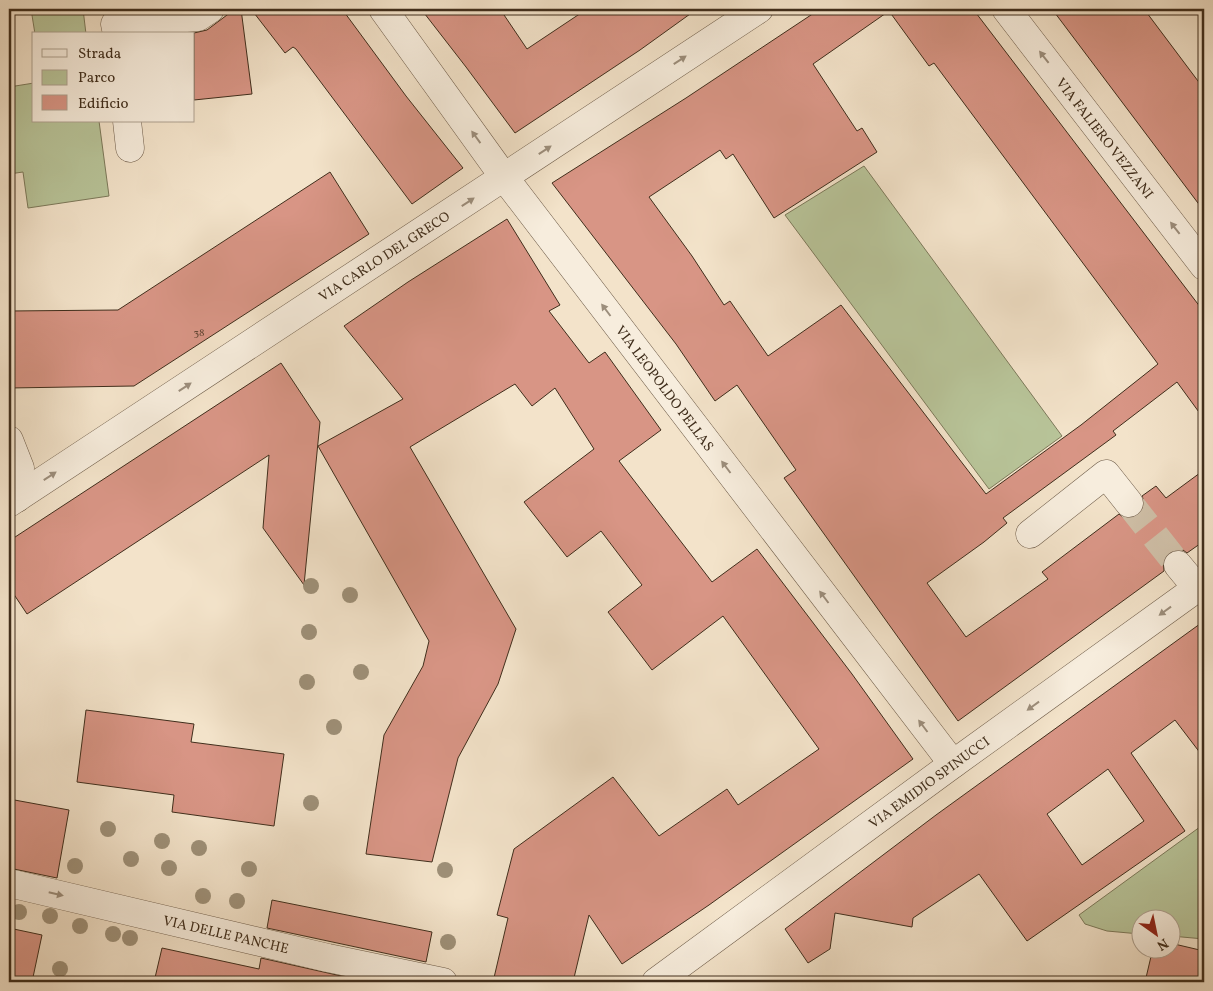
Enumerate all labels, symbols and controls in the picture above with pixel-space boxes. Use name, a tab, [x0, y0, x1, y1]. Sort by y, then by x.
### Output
legend	[32, 32, 195, 122]
text: Strada	[78, 44, 121, 65]
one-way arrow	[1038, 51, 1049, 64]
one-way arrow	[674, 56, 687, 65]
text: Parco	[78, 68, 115, 89]
street label: VIA FALIERO VEZZANI	[1051, 75, 1157, 203]
text: Edificio	[78, 94, 129, 115]
one-way arrow	[471, 130, 481, 144]
one-way arrow	[538, 145, 551, 155]
one-way arrow	[461, 197, 474, 207]
street label: VIA CARLO DEL GRECO	[315, 208, 454, 307]
one-way arrow	[1169, 222, 1180, 235]
one-way arrow	[601, 303, 611, 317]
street label: VIA LEOPOLDO PELLAS	[610, 322, 717, 456]
house number: 38	[193, 326, 205, 341]
one-way arrow	[179, 382, 192, 392]
one-way arrow	[720, 461, 731, 474]
one-way arrow	[43, 471, 56, 481]
one-way arrow	[819, 590, 829, 604]
one-way arrow	[1158, 606, 1172, 616]
one-way arrow	[1026, 701, 1040, 711]
one-way arrow	[917, 720, 928, 733]
street label: VIA EMIDIO SPINUCCI	[865, 733, 994, 834]
one-way arrow	[49, 890, 64, 898]
north arrow	[1130, 908, 1180, 958]
street label: VIA DELLE PANCHE	[161, 912, 290, 959]
text: N	[1153, 933, 1172, 954]

